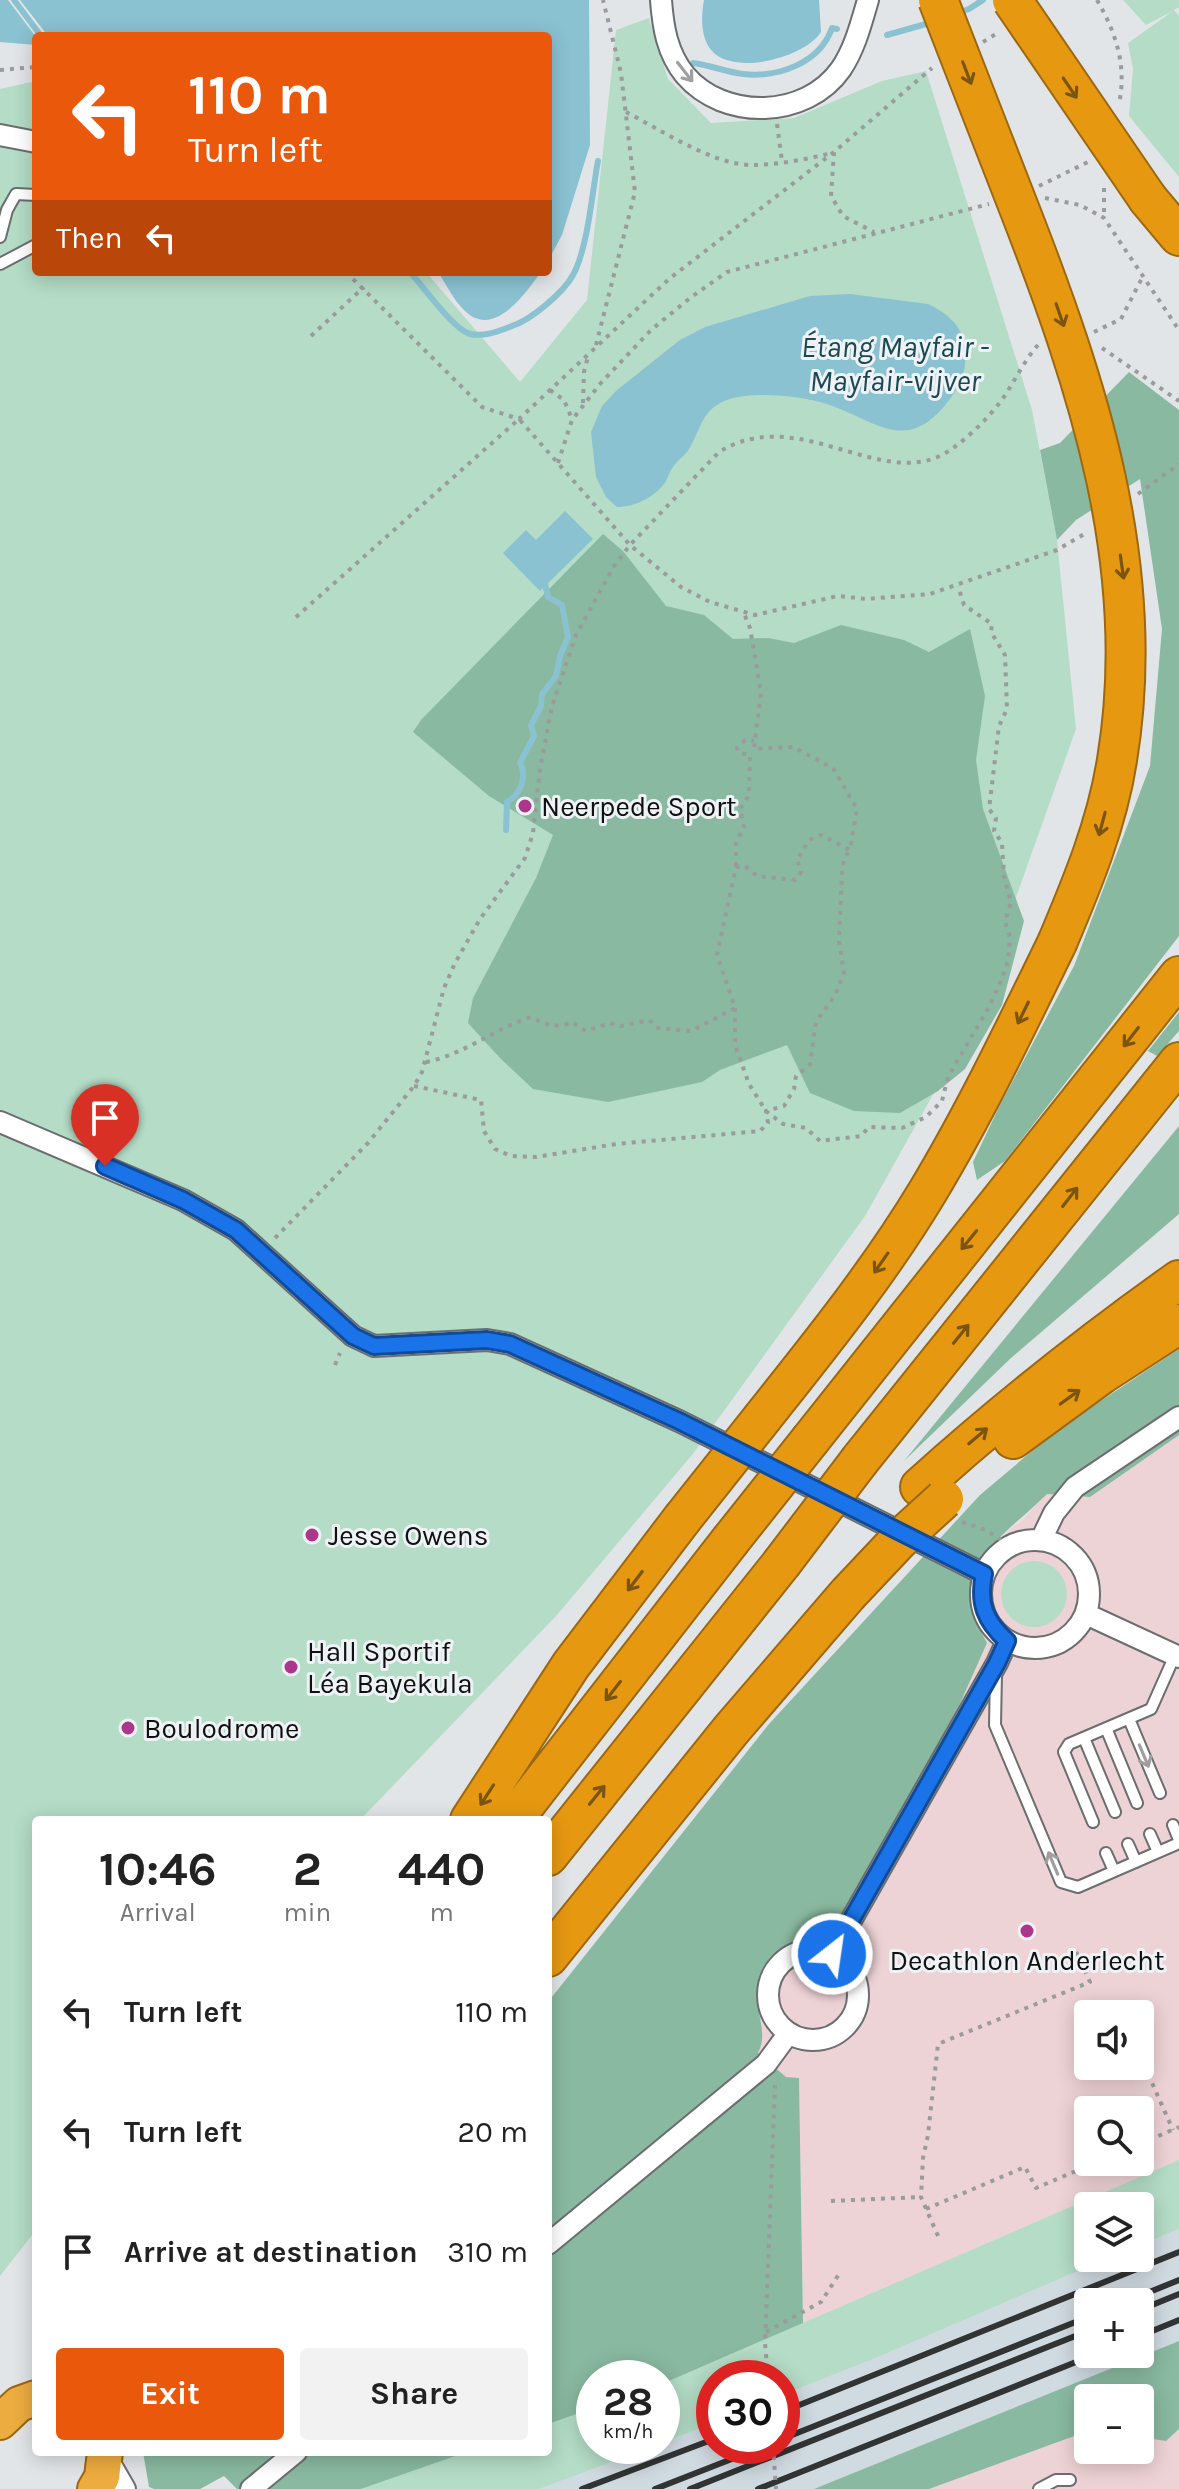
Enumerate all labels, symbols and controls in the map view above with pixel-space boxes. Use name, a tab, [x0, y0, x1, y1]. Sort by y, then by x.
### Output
one-way arrow	[960, 60, 975, 85]
one-way arrow	[676, 61, 693, 82]
text: 110 m	[188, 62, 331, 127]
icon: left	[56, 64, 160, 168]
one-way arrow	[1062, 77, 1078, 99]
text: Turn left	[188, 129, 323, 171]
icon: left	[139, 216, 183, 260]
text: Then	[56, 220, 123, 256]
one-way arrow	[1053, 303, 1068, 328]
water label: Étang Mayfair - Mayfair-vijver	[801, 329, 990, 399]
one-way arrow	[1115, 554, 1130, 579]
place label: Neerpede Sport	[541, 790, 737, 823]
marker: Neerpede Sport	[516, 797, 534, 815]
one-way arrow	[1093, 811, 1108, 837]
one-way arrow	[1014, 1001, 1029, 1024]
one-way arrow	[1122, 1026, 1139, 1047]
pin	[71, 1084, 139, 1166]
icon: arrive	[83, 1096, 127, 1140]
one-way arrow	[1061, 1187, 1079, 1208]
one-way arrow	[960, 1230, 978, 1250]
one-way arrow	[872, 1252, 889, 1274]
one-way arrow	[952, 1324, 970, 1345]
one-way arrow	[1059, 1388, 1080, 1405]
one-way arrow	[967, 1427, 988, 1445]
place label: Jesse Owens	[328, 1519, 488, 1552]
marker: Jesse Owens	[303, 1526, 321, 1544]
one-way arrow	[626, 1570, 643, 1591]
place label: Hall Sportif Léa Bayekula	[307, 1635, 473, 1700]
marker: Hall Sportif Léa Bayekula	[282, 1658, 300, 1676]
one-way arrow	[605, 1680, 622, 1701]
place label: Boulodrome	[144, 1712, 299, 1745]
marker: Boulodrome	[119, 1719, 137, 1737]
one-way arrow	[1138, 1743, 1153, 1768]
one-way arrow	[478, 1783, 495, 1805]
one-way arrow	[588, 1785, 605, 1806]
text: 10:46	[99, 1841, 217, 1897]
text: 2	[293, 1841, 322, 1897]
text: 440	[398, 1841, 485, 1897]
one-way arrow	[1044, 1851, 1059, 1876]
text: Arrival	[120, 1897, 196, 1928]
text: min	[283, 1897, 331, 1928]
text: m	[429, 1897, 454, 1928]
position arrow	[790, 1912, 874, 1996]
marker: Decathlon Anderlecht	[1018, 1922, 1036, 1940]
place label: Decathlon Anderlecht	[889, 1944, 1165, 1977]
icon: left	[56, 1990, 100, 2034]
text: Turn left	[124, 1994, 242, 2030]
text: 110 m	[455, 1994, 528, 2030]
map controls	[1074, 2000, 1154, 2464]
button: sound	[1074, 2000, 1154, 2080]
button: search	[1074, 2096, 1154, 2176]
icon: left	[56, 2110, 100, 2154]
text: Turn left	[124, 2114, 242, 2150]
text: 20 m	[458, 2114, 528, 2150]
button: layers	[1074, 2192, 1154, 2272]
icon: arrive	[56, 2230, 100, 2274]
text: Arrive at destination	[124, 2234, 418, 2270]
text: 310 m	[447, 2234, 528, 2270]
button: +	[1074, 2288, 1154, 2368]
button: Exit	[56, 2348, 284, 2440]
button: Share	[300, 2348, 528, 2440]
speed limit sign: 30	[696, 2360, 800, 2464]
text: 28	[603, 2378, 653, 2425]
button: −	[1074, 2384, 1154, 2464]
text: km/h	[603, 2420, 653, 2443]

